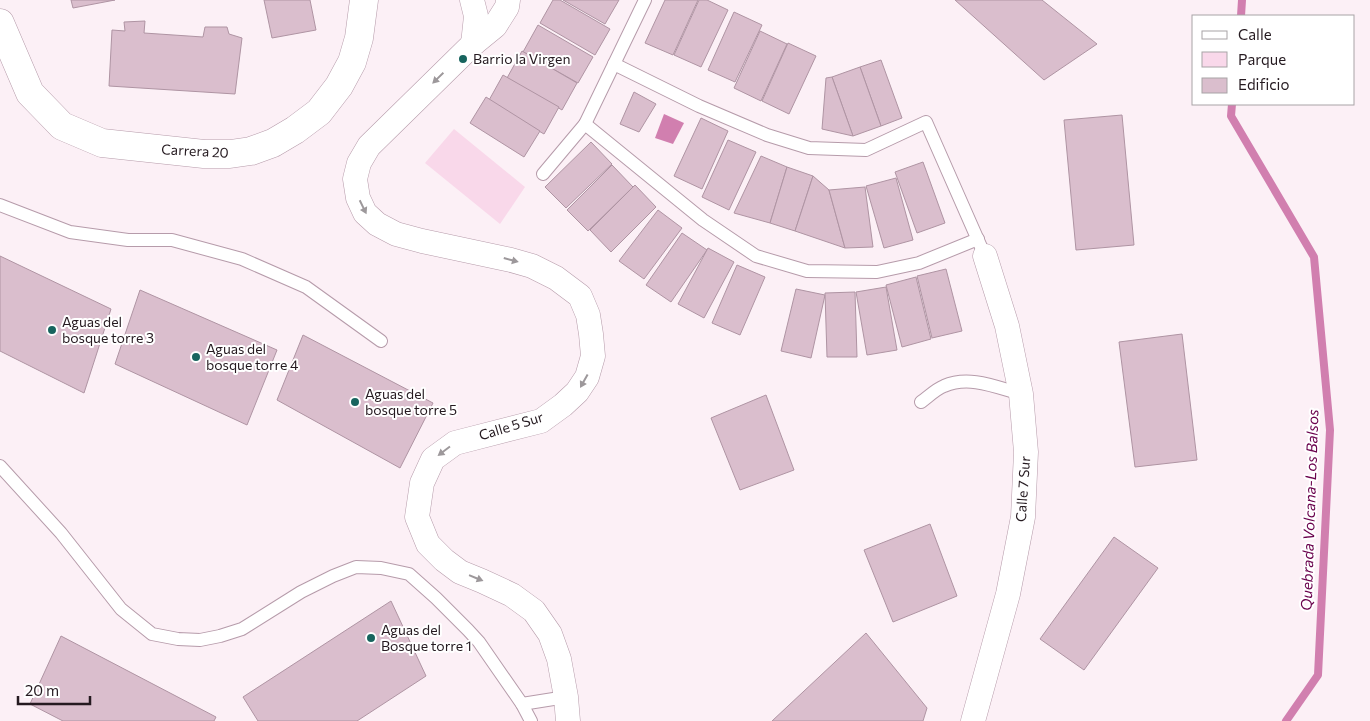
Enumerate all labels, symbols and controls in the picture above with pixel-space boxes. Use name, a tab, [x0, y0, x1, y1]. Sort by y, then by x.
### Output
legend	[1192, 15, 1355, 105]
text: Calle	[1238, 25, 1272, 43]
place label: Barrio la Virgen	[473, 50, 570, 67]
text: Parque	[1238, 50, 1286, 68]
marker: Barrio la Virgen	[457, 53, 469, 65]
one-way arrow	[433, 72, 445, 84]
text: Edificio	[1238, 75, 1289, 93]
street label: Carrera 20	[161, 140, 229, 161]
one-way arrow	[359, 200, 367, 214]
one-way arrow	[504, 256, 519, 264]
place label: Aguas del bosque torre 3	[62, 313, 154, 346]
marker: Aguas del bosque torre 3	[46, 324, 58, 336]
place label: Aguas del bosque torre 4	[206, 340, 299, 373]
marker: Aguas del bosque torre 4	[190, 351, 202, 363]
one-way arrow	[579, 374, 588, 387]
place label: Aguas del bosque torre 5	[365, 385, 457, 418]
marker: Aguas del bosque torre 5	[349, 396, 361, 408]
street label: Calle 5 Sur	[477, 408, 545, 443]
water label: Quebrada Volcana-Los Balsos	[1296, 409, 1322, 611]
one-way arrow	[438, 446, 451, 457]
street label: Calle 7 Sur	[1012, 455, 1033, 522]
one-way arrow	[469, 574, 484, 582]
place label: Aguas del Bosque torre 1	[381, 621, 472, 654]
marker: Aguas del Bosque torre 1	[365, 632, 377, 644]
scale bar	[18, 674, 90, 706]
text: 20 m	[25, 681, 59, 699]

